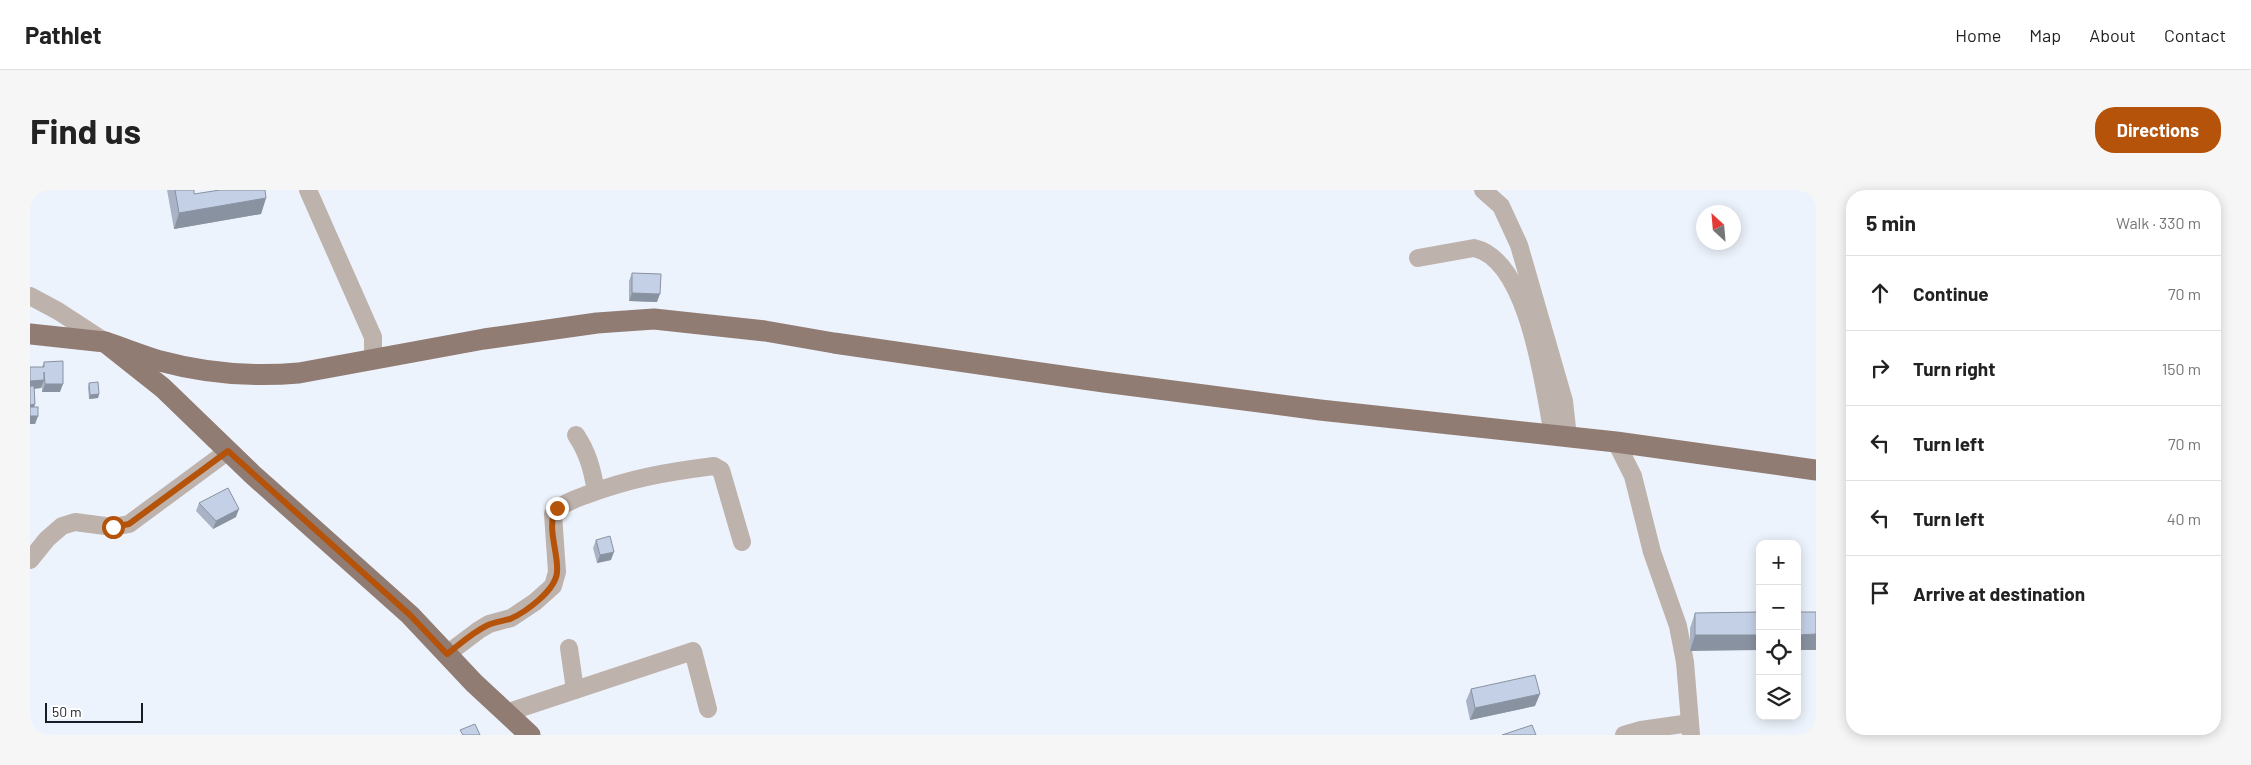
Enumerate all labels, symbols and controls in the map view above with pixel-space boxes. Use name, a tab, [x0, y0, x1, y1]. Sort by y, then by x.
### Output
text: Pathlet	[25, 20, 102, 49]
text: Home	[1955, 24, 2001, 46]
text: Map	[2029, 24, 2061, 46]
text: About	[2089, 24, 2136, 46]
text: Contact	[2164, 24, 2226, 46]
button: Directions	[2095, 107, 2221, 153]
text: Find us	[30, 109, 141, 151]
north arrow	[1696, 205, 1741, 250]
text: 5 min	[1866, 210, 1916, 235]
text: Walk · 330 m	[2116, 213, 2201, 232]
icon: ahead	[1866, 279, 1894, 307]
text: Continue	[1913, 282, 1989, 305]
text: 70 m	[2168, 284, 2201, 303]
icon: right	[1866, 354, 1894, 382]
text: Turn right	[1913, 357, 1995, 380]
text: 150 m	[2162, 359, 2201, 378]
icon: left	[1866, 429, 1894, 457]
text: Turn left	[1913, 432, 1984, 455]
text: 70 m	[2168, 434, 2201, 453]
route end	[546, 497, 569, 520]
icon: left	[1866, 504, 1894, 532]
text: Turn left	[1913, 507, 1984, 530]
text: 40 m	[2167, 509, 2201, 528]
route start	[102, 516, 125, 539]
map controls	[1756, 540, 1801, 720]
button: +	[1756, 540, 1801, 585]
icon: arrive	[1866, 579, 1894, 607]
text: Arrive at destination	[1913, 582, 2085, 605]
button: −	[1756, 585, 1801, 630]
button: locate	[1756, 630, 1801, 675]
button: layers	[1756, 675, 1801, 720]
scale bar	[45, 700, 142, 723]
text: 50 m	[52, 703, 81, 720]

